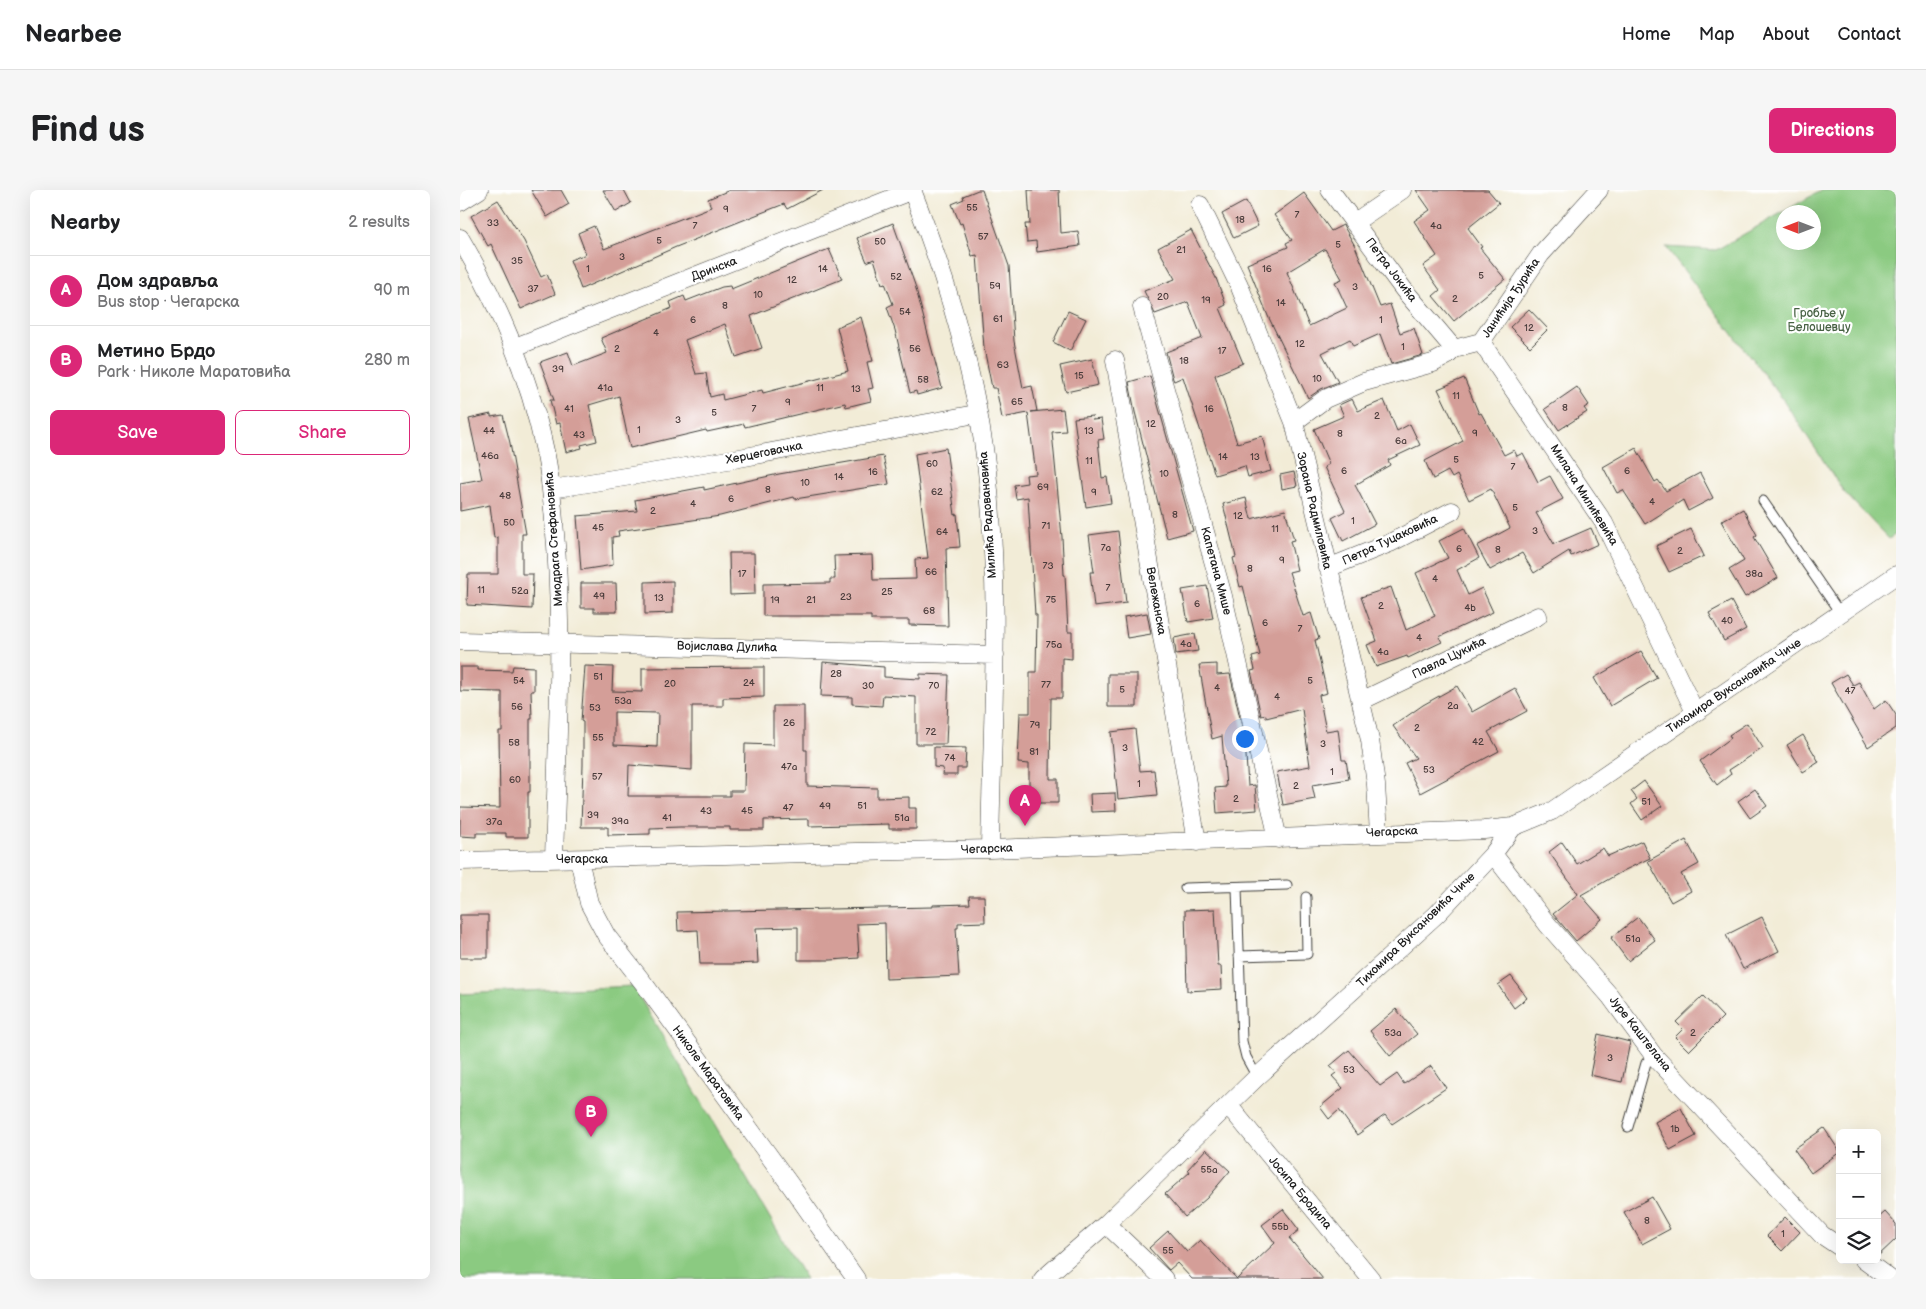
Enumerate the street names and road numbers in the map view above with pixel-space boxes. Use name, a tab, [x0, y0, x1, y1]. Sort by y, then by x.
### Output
street label: Петра Јокића	[1362, 235, 1420, 305]
street label: Дринска	[689, 253, 739, 285]
street label: Јанићија Ђурића	[1479, 255, 1543, 341]
street label: Херцеговачка	[724, 438, 804, 468]
street label: Милана Милићевића	[1547, 442, 1621, 548]
street label: Милића Радовановића	[976, 451, 1000, 579]
street label: Зорана Радмиловића	[1293, 451, 1335, 571]
street label: Миодрага Стефановића	[542, 471, 566, 607]
street label: Петра Туцаковића	[1340, 511, 1440, 569]
street label: Капетана Мише	[1197, 525, 1235, 617]
street label: Вележанска	[1143, 566, 1169, 636]
street label: Павла Цукића	[1410, 634, 1488, 682]
street label: Тихомира Вуксановића Чиче	[1664, 635, 1804, 737]
street label: Војислава Дулића	[677, 639, 777, 655]
street label: Чегарска	[1366, 823, 1418, 841]
street label: Чегарска	[961, 841, 1013, 857]
street label: Чегарска	[556, 852, 608, 867]
street label: Тихомира Вуксановића Чиче	[1354, 869, 1479, 991]
street label: Јуре Каштелана	[1606, 993, 1674, 1075]
street label: Николе Маратовића	[669, 1023, 747, 1123]
street label: Јосипа Бродила	[1265, 1153, 1335, 1233]

